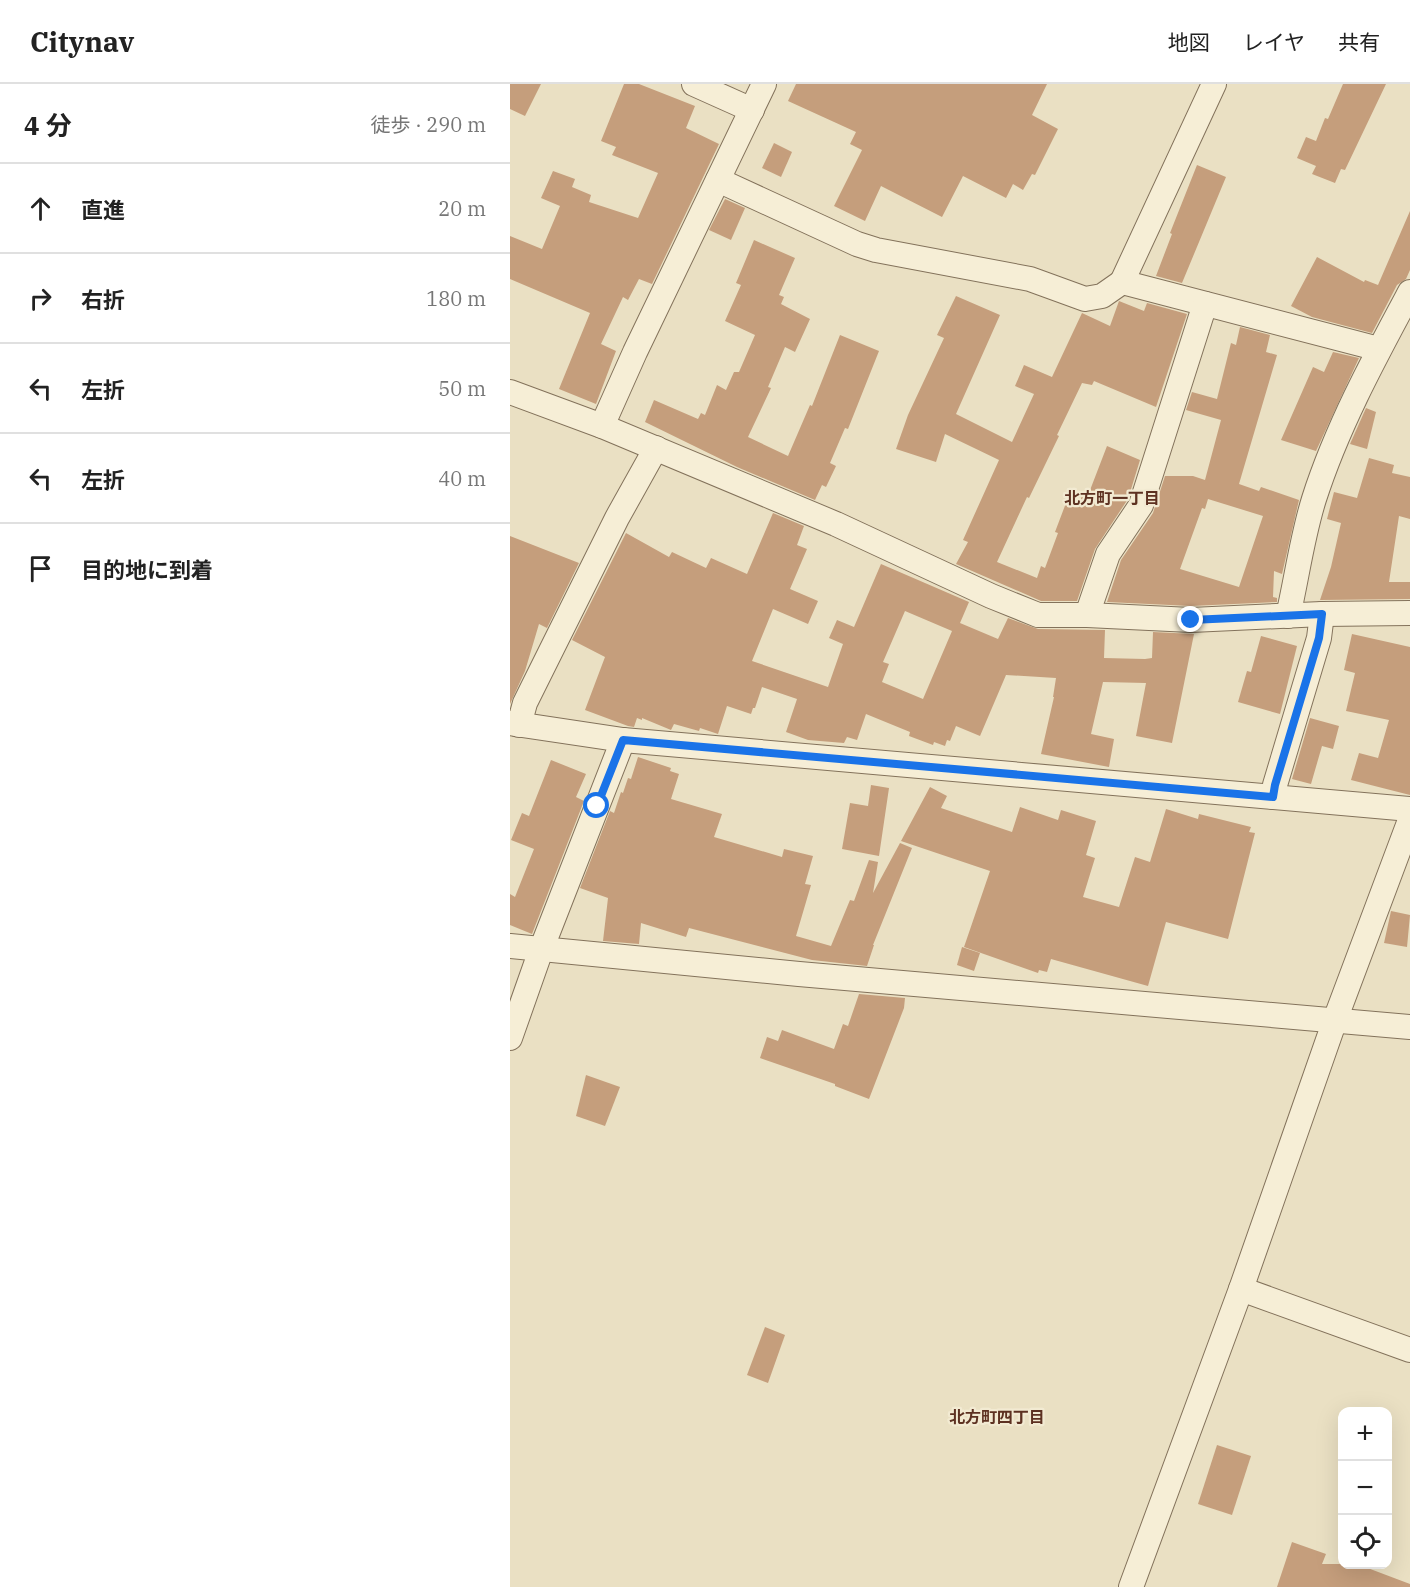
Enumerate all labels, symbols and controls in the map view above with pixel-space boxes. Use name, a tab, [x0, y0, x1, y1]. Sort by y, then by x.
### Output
text: Citynav	[30, 23, 134, 60]
text: 地図	[1168, 28, 1210, 56]
text: レイヤ	[1243, 28, 1305, 56]
text: 共有	[1338, 28, 1380, 56]
text: 4 分	[24, 108, 72, 142]
text: 徒歩 · 290 m	[371, 111, 486, 138]
icon: ahead	[24, 192, 57, 225]
text: 直進	[81, 195, 125, 224]
text: 20 m	[438, 195, 486, 222]
icon: right	[24, 282, 57, 315]
text: 右折	[81, 285, 125, 314]
text: 180 m	[426, 285, 486, 312]
icon: left	[24, 372, 57, 405]
text: 左折	[81, 375, 125, 404]
text: 50 m	[438, 375, 486, 402]
icon: left	[24, 462, 57, 495]
text: 左折	[81, 465, 125, 494]
text: 40 m	[438, 465, 486, 492]
district label: 北方町一丁目	[1064, 488, 1160, 508]
icon: arrive	[24, 552, 57, 585]
text: 目的地に到着	[81, 555, 213, 584]
route end	[1177, 606, 1203, 632]
route start	[583, 792, 609, 818]
district label: 北方町四丁目	[949, 1407, 1045, 1427]
map controls	[1338, 1407, 1392, 1569]
button: +	[1338, 1407, 1392, 1461]
button: −	[1338, 1461, 1392, 1515]
button: locate	[1338, 1515, 1392, 1569]

